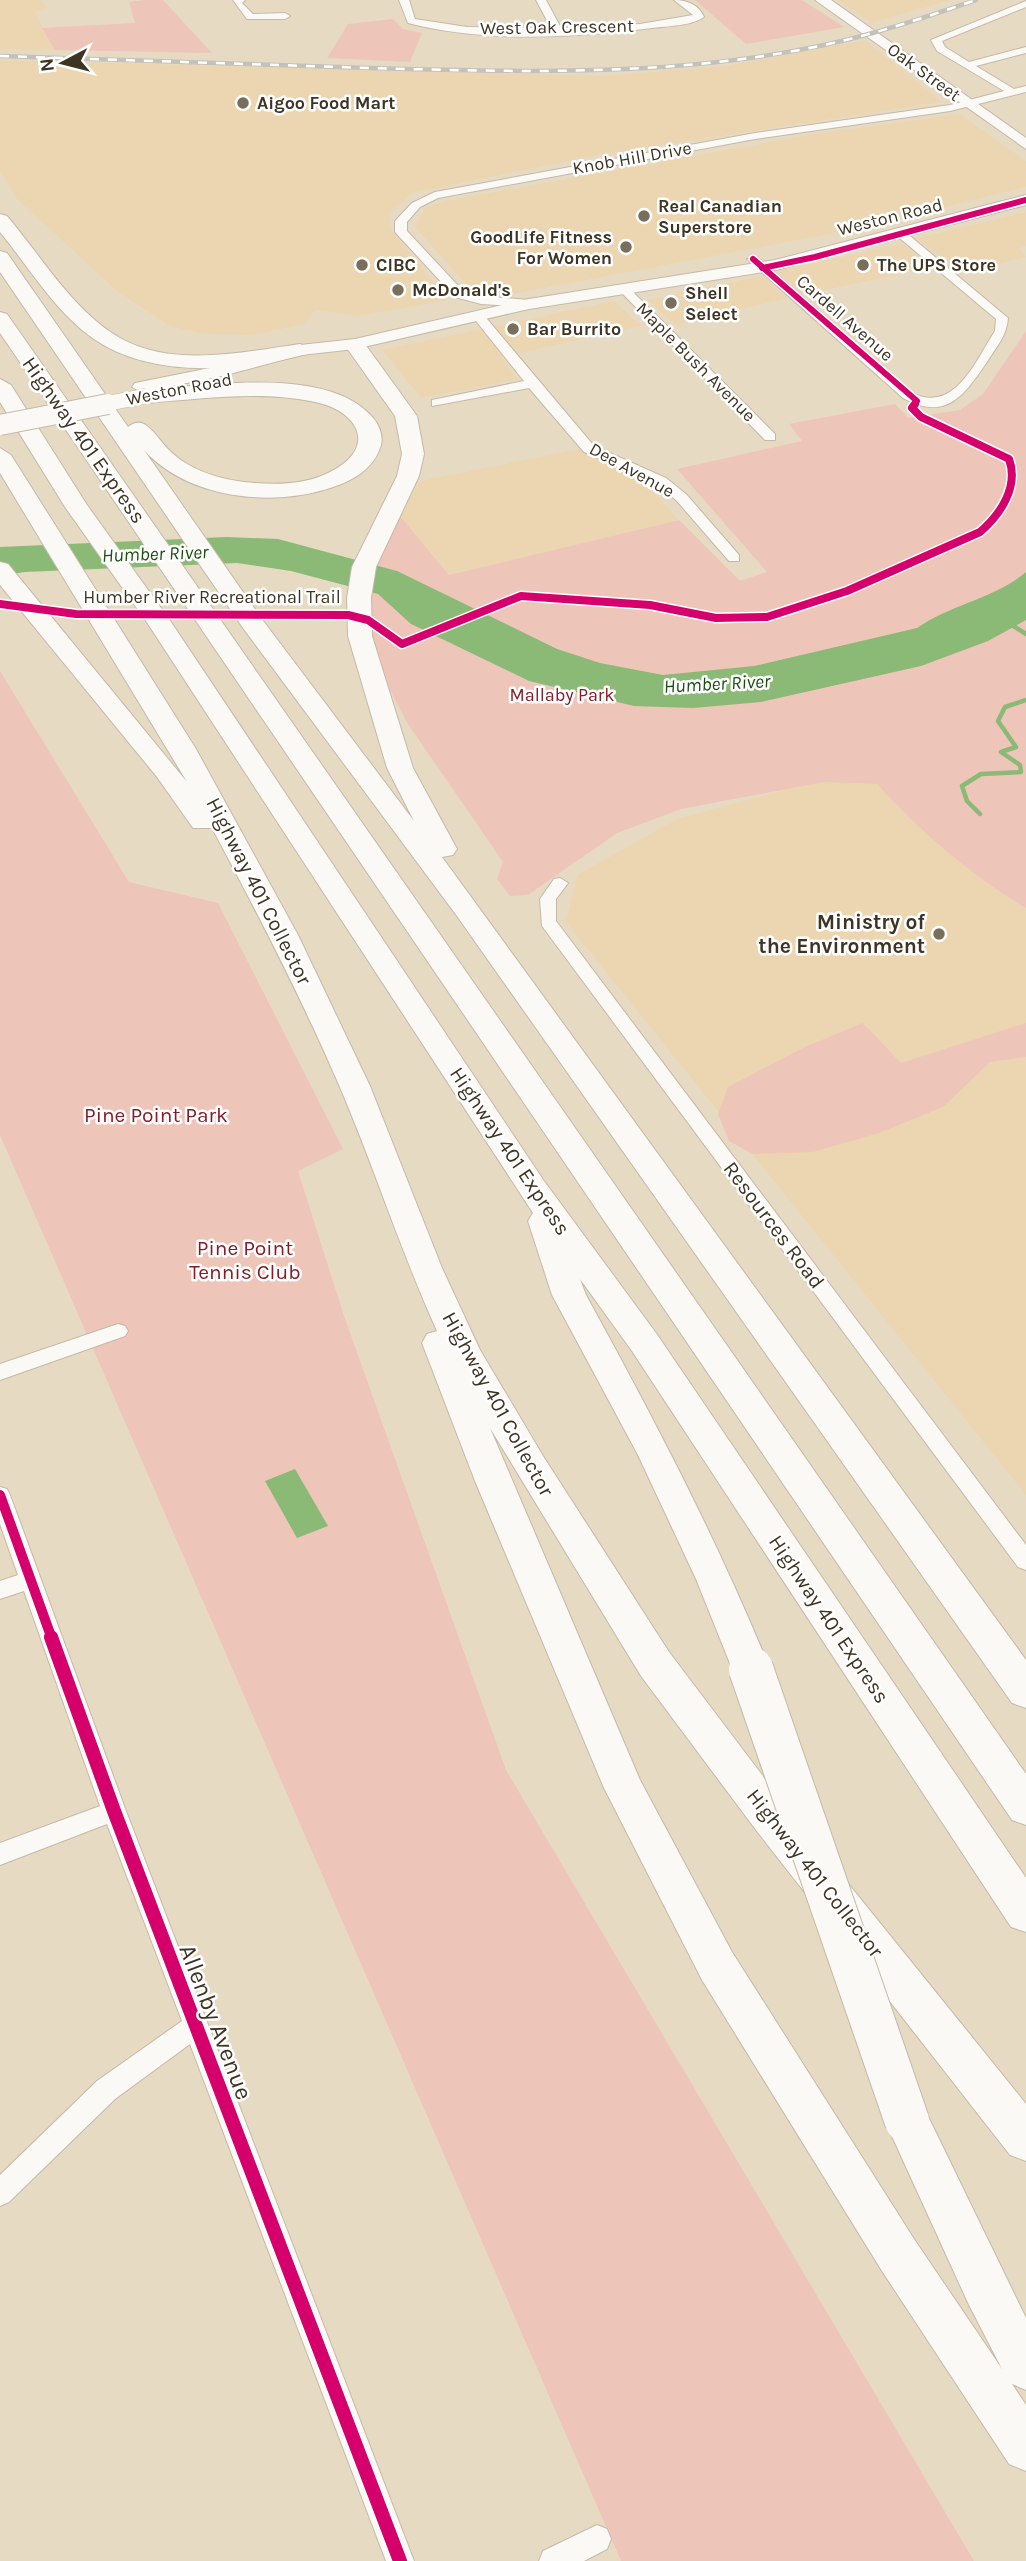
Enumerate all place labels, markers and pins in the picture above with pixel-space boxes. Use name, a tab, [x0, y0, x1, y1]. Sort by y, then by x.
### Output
place label: Aigoo Food Mart	[257, 92, 395, 114]
marker: Aigoo Food Mart	[235, 95, 251, 111]
place label: Real Canadian Superstore	[658, 195, 782, 238]
marker: Real Canadian Superstore	[636, 208, 652, 224]
place label: GoodLife Fitness For Women	[470, 226, 612, 269]
marker: GoodLife Fitness For Women	[618, 239, 634, 255]
place label: CIBC	[376, 254, 416, 276]
place label: The UPS Store	[877, 254, 996, 276]
marker: CIBC	[354, 257, 370, 273]
marker: The UPS Store	[855, 257, 871, 273]
place label: McDonald's	[412, 279, 511, 301]
marker: McDonald's	[390, 282, 406, 298]
place label: Shell Select	[685, 282, 738, 325]
marker: Shell Select	[663, 295, 679, 311]
place label: Bar Burrito	[527, 318, 621, 340]
marker: Bar Burrito	[505, 321, 521, 337]
place label: Ministry of the Environment	[758, 910, 925, 958]
marker: Ministry of the Environment	[931, 926, 947, 942]

